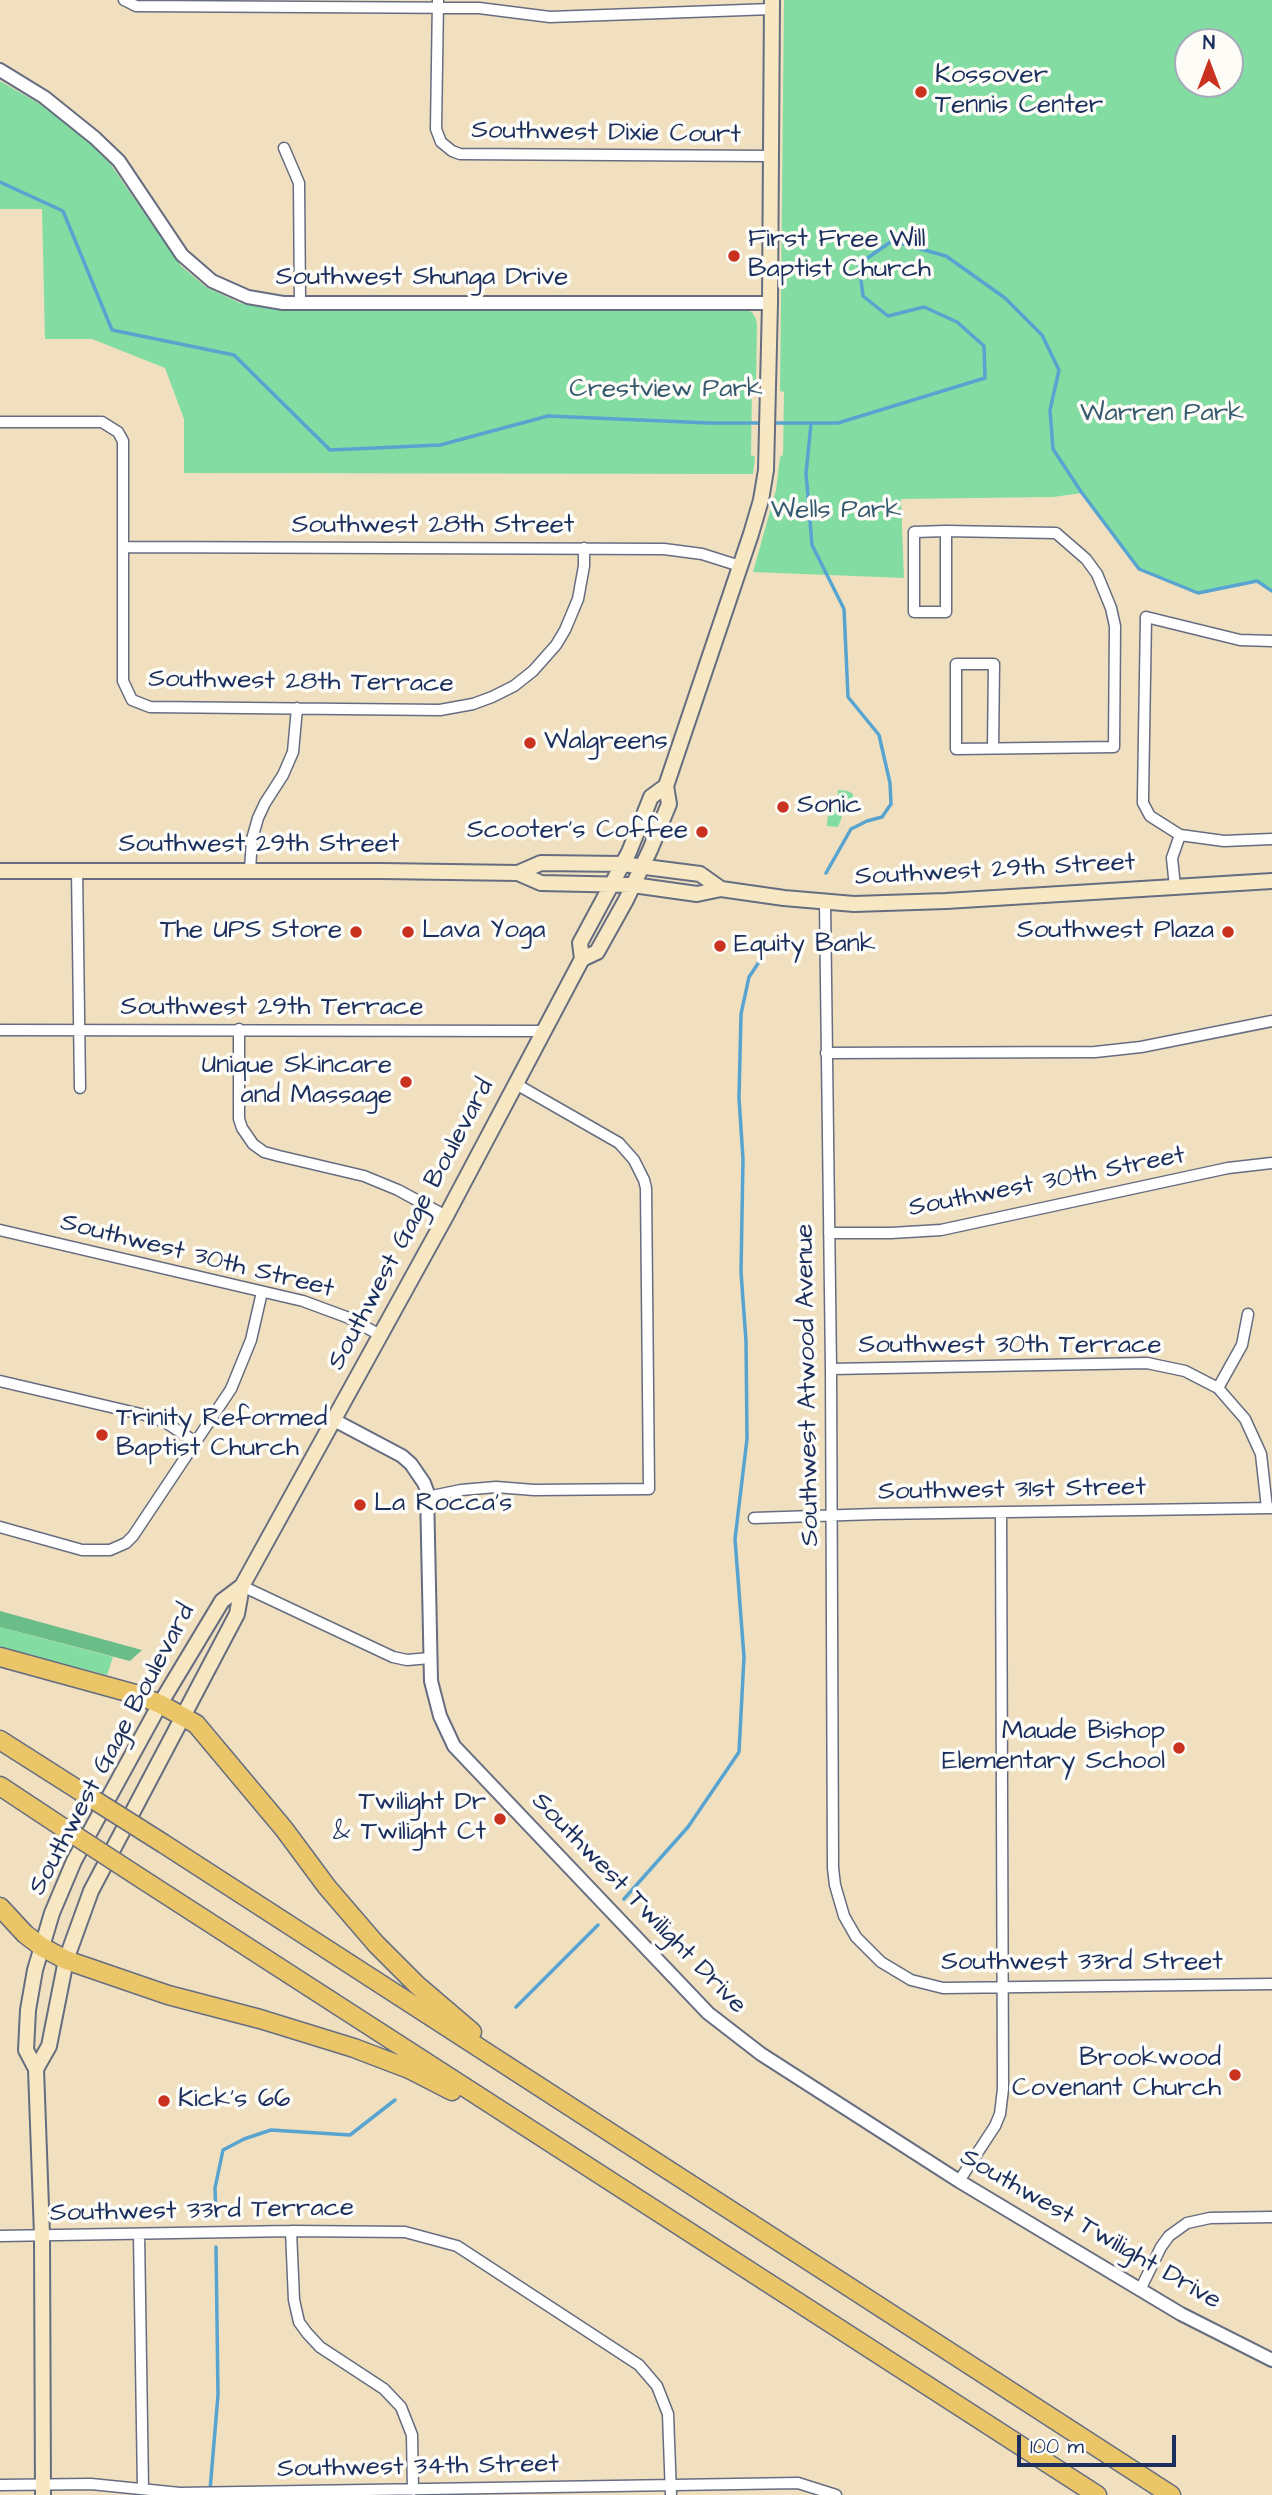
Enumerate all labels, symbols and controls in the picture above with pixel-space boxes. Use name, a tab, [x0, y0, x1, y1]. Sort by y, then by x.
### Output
north arrow	[1174, 28, 1244, 98]
text: N	[1203, 30, 1215, 57]
place label: Kossover Tennis Center	[935, 61, 1103, 122]
marker: Kossover Tennis Center	[913, 84, 929, 100]
street label: Southwest Dixie Court	[471, 116, 741, 152]
place label: First Free Will Baptist Church	[748, 225, 931, 286]
marker: First Free Will Baptist Church	[726, 248, 742, 264]
street label: Southwest Shunga Drive	[276, 263, 568, 295]
park label: Crestview Park	[569, 375, 763, 407]
park label: Warren Park	[1080, 399, 1244, 431]
park label: Wells Park	[771, 496, 901, 528]
street label: Southwest 28th Street	[292, 511, 574, 543]
street label: Southwest 28th Terrace	[148, 665, 454, 701]
place label: Walgreens	[544, 727, 668, 759]
marker: Walgreens	[522, 735, 538, 751]
place label: Sonic	[797, 791, 862, 823]
marker: Sonic	[775, 799, 791, 815]
place label: Scooter's Coffee	[467, 816, 688, 848]
marker: Scooter's Coffee	[694, 824, 710, 840]
street label: Southwest 29th Street	[119, 830, 399, 862]
street label: Southwest 29th Street	[854, 848, 1136, 894]
place label: The UPS Store	[160, 916, 342, 948]
place label: Lava Yoga	[422, 916, 546, 948]
place label: Southwest Plaza	[1017, 916, 1214, 948]
marker: The UPS Store	[348, 924, 364, 940]
marker: Lava Yoga	[400, 924, 416, 940]
marker: Southwest Plaza	[1220, 924, 1236, 940]
place label: Equity Bank	[734, 930, 876, 962]
marker: Equity Bank	[712, 938, 728, 954]
street label: Southwest 29th Terrace	[120, 993, 424, 1025]
place label: Unique Skincare and Massage	[202, 1051, 392, 1112]
street label: Southwest Gage Boulevard	[322, 1074, 502, 1376]
marker: Unique Skincare and Massage	[398, 1074, 414, 1090]
street label: Southwest 30th Street	[906, 1141, 1188, 1225]
street label: Southwest 30th Street	[57, 1208, 337, 1306]
street label: Southwest Atwood Avenue	[791, 1223, 827, 1547]
street label: Southwest 30th Terrace	[858, 1331, 1162, 1363]
place label: Trinity Reformed Baptist Church	[116, 1404, 327, 1466]
marker: Trinity Reformed Baptist Church	[94, 1427, 110, 1443]
street label: Southwest 31st Street	[878, 1473, 1146, 1509]
place label: La Rocca's	[374, 1489, 512, 1521]
marker: La Rocca's	[352, 1497, 368, 1513]
street label: Southwest Gage Boulevard	[23, 1599, 203, 1901]
place label: Maude Bishop Elementary School	[942, 1717, 1165, 1778]
marker: Maude Bishop Elementary School	[1171, 1740, 1187, 1756]
street label: Southwest Twilight Drive	[524, 1787, 752, 2021]
place label: Twilight Dr & Twilight Ct	[333, 1788, 486, 1850]
marker: Twilight Dr & Twilight Ct	[492, 1811, 508, 1827]
street label: Southwest 33rd Street	[941, 1948, 1223, 1980]
place label: Brookwood Covenant Church	[1012, 2044, 1221, 2106]
marker: Brookwood Covenant Church	[1227, 2067, 1243, 2083]
place label: Kick's 66	[178, 2085, 290, 2117]
marker: Kick's 66	[156, 2093, 172, 2109]
street label: Southwest Twilight Drive	[954, 2142, 1226, 2318]
street label: Southwest 33rd Terrace	[50, 2194, 354, 2230]
scale bar	[1020, 2422, 1179, 2466]
text: 100 m	[1030, 2432, 1084, 2461]
street label: Southwest 34th Street	[277, 2450, 559, 2486]

